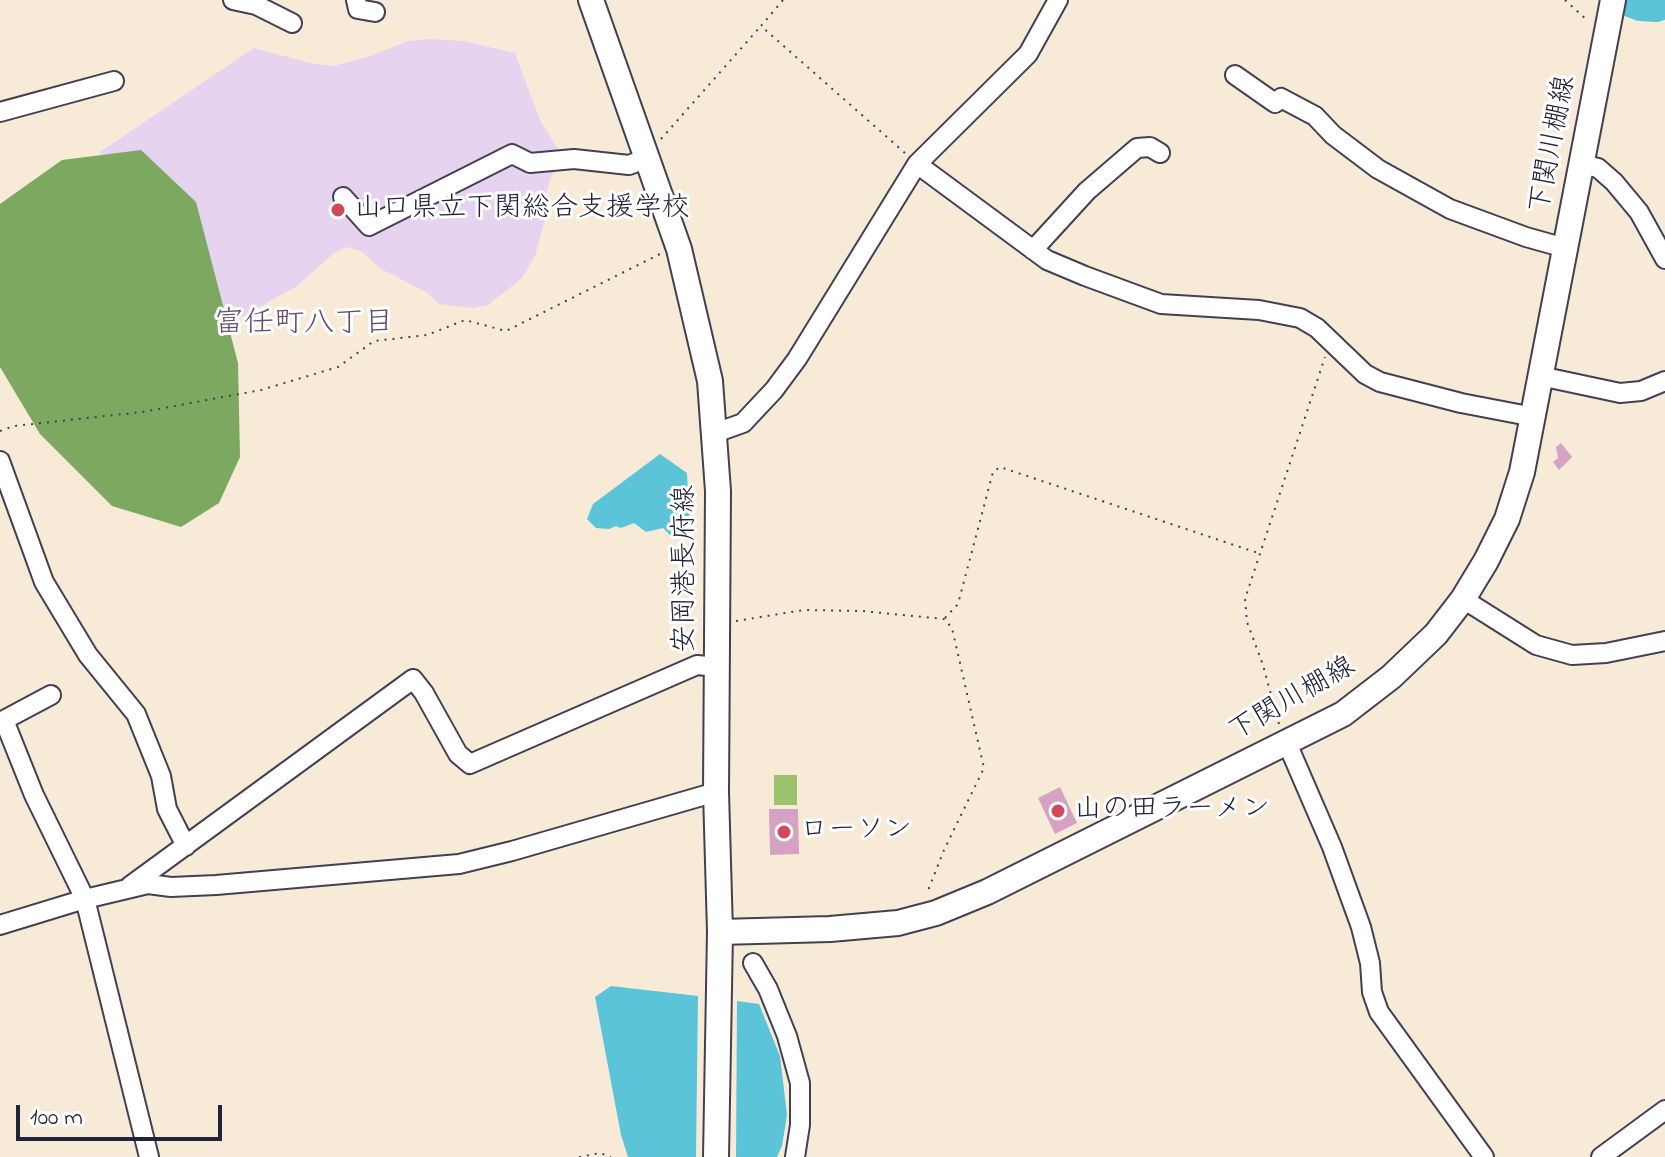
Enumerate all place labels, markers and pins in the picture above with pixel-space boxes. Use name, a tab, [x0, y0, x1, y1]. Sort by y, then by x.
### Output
place label: 山口県立下関総合支援学校	[354, 193, 690, 227]
marker: 山口県立下関総合支援学校	[329, 201, 347, 219]
place label: 山の田ラーメン	[1074, 794, 1270, 828]
marker: 山の田ラーメン	[1049, 802, 1067, 820]
place label: ローソン	[800, 815, 912, 849]
marker: ローソン	[775, 823, 793, 841]

